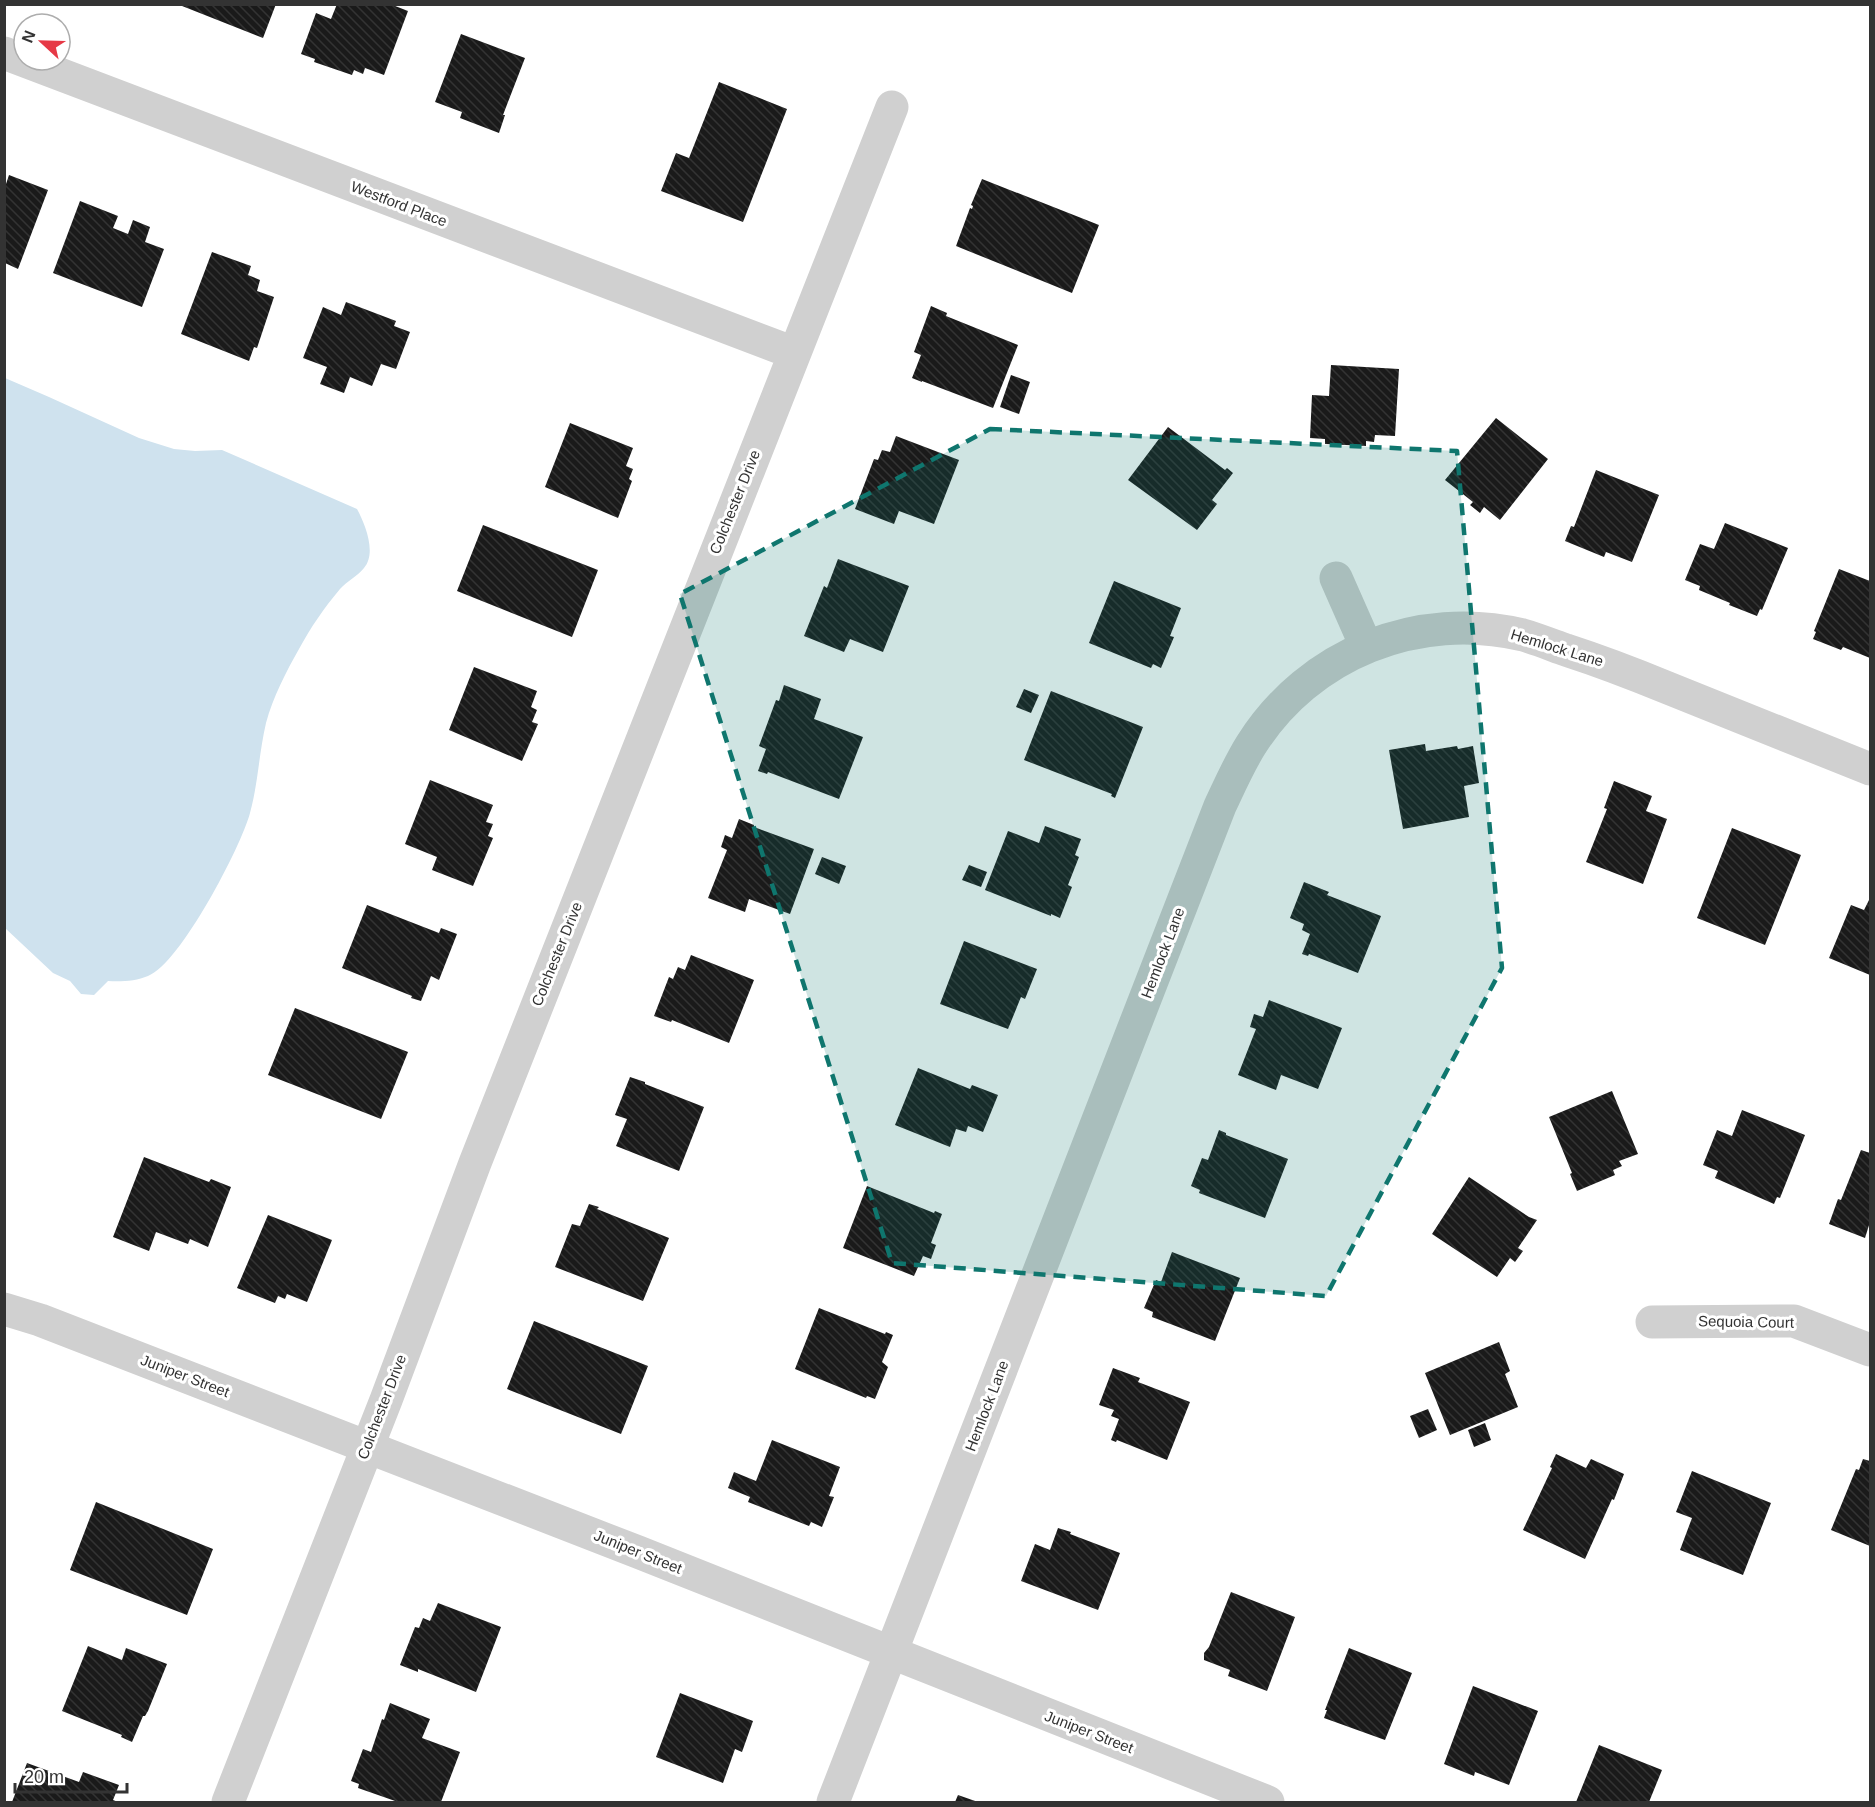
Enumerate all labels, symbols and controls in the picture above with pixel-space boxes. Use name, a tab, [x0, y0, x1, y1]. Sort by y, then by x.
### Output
north arrow	[12, 12, 72, 72]
text: N	[19, 28, 39, 45]
street label: Westford Place	[349, 177, 450, 230]
street label: Colchester Drive	[706, 447, 763, 556]
street label: Hemlock Lane	[1509, 625, 1605, 670]
street label: Colchester Drive	[528, 899, 585, 1008]
street label: Hemlock Lane	[1137, 905, 1188, 1001]
street label: Sequoia Court	[1698, 1312, 1795, 1331]
street label: Juniper Street	[139, 1351, 233, 1400]
street label: Colchester Drive	[354, 1352, 409, 1462]
street label: Hemlock Lane	[961, 1358, 1012, 1454]
street label: Juniper Street	[592, 1526, 685, 1577]
street label: Juniper Street	[1043, 1707, 1137, 1756]
scale bar	[15, 1756, 128, 1794]
text: 20 m	[24, 1767, 64, 1787]

